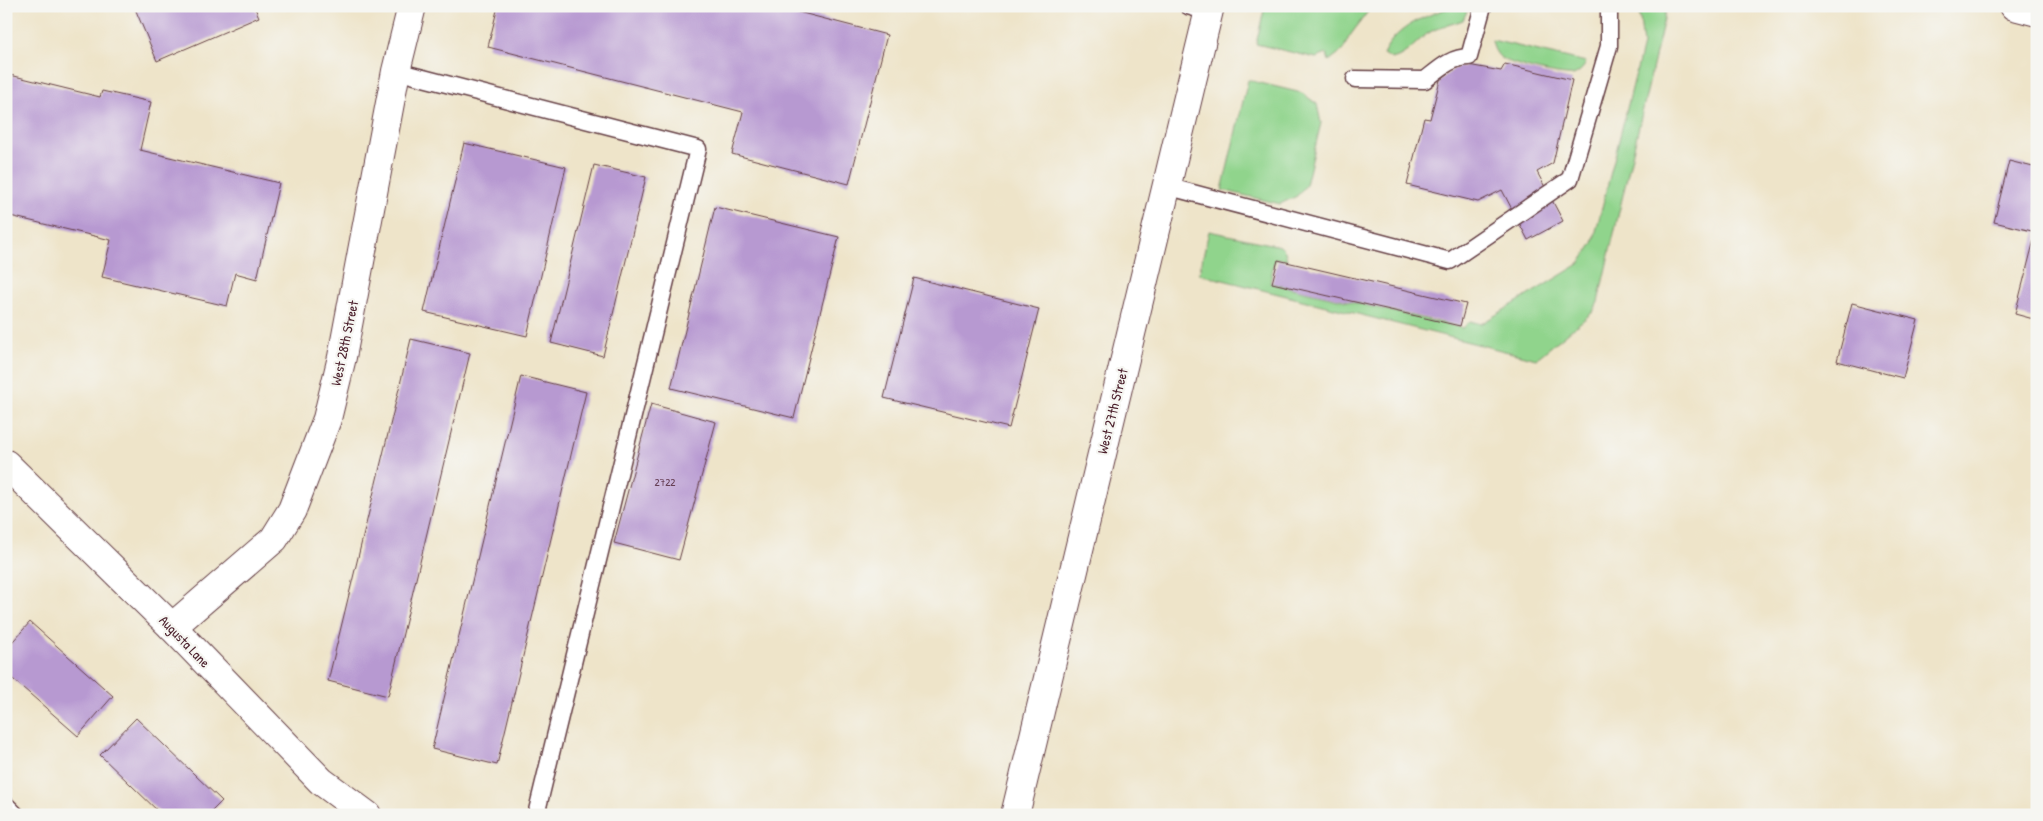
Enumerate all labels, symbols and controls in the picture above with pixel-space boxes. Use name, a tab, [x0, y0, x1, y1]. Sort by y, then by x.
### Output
street label: West 28th Street	[326, 298, 362, 387]
street label: West 27th Street	[1092, 366, 1132, 456]
house number: 2722	[655, 475, 675, 489]
street label: Augusta Lane	[155, 611, 215, 672]

